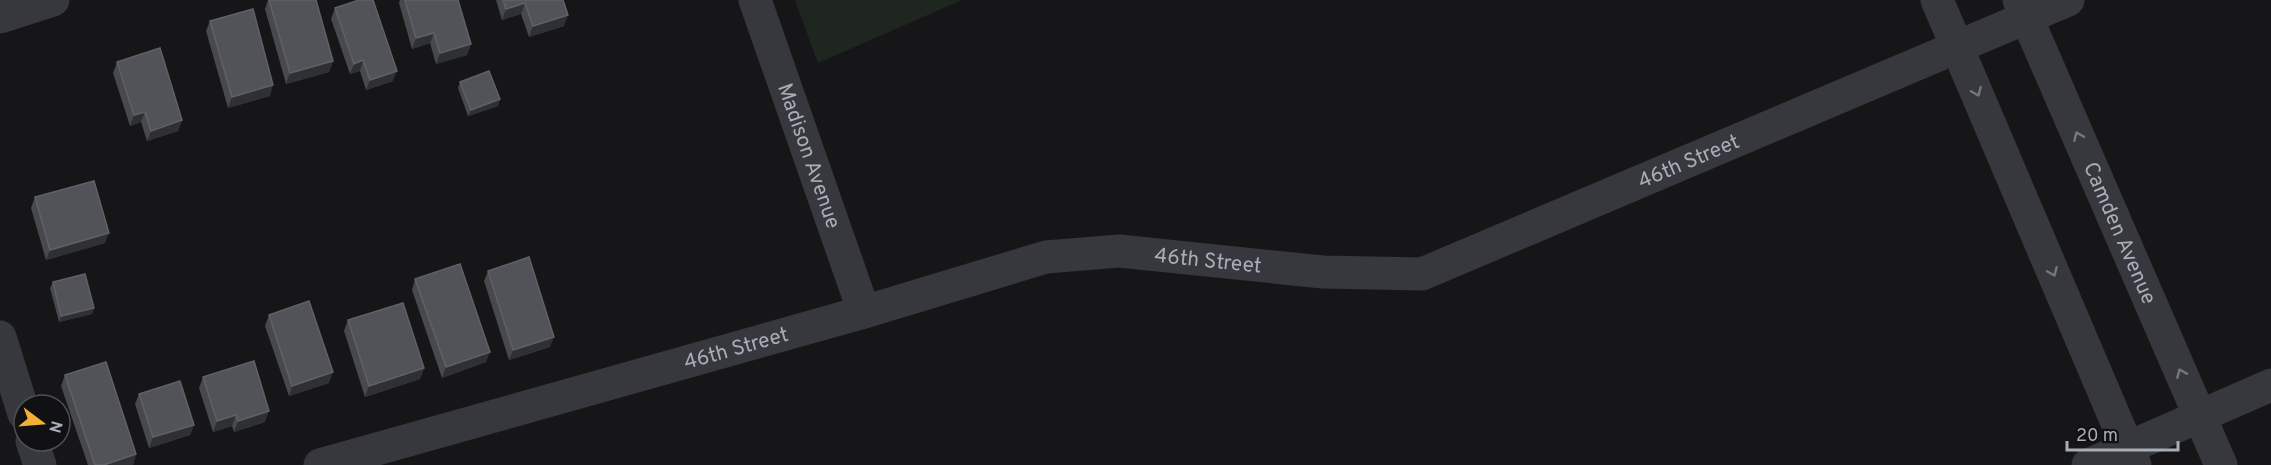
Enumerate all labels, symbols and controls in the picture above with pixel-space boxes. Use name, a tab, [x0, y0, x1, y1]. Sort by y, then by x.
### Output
street label: Madison Avenue	[770, 80, 846, 233]
one-way arrow	[1969, 86, 1981, 97]
street label: 46th Street	[1634, 129, 1744, 196]
one-way arrow	[2073, 131, 2085, 142]
street label: Camden Avenue	[2076, 158, 2162, 309]
street label: 46th Street	[1153, 243, 1263, 281]
one-way arrow	[2046, 266, 2058, 277]
street label: 46th Street	[681, 322, 792, 377]
one-way arrow	[2176, 368, 2188, 379]
north arrow	[12, 393, 72, 453]
scale bar	[2067, 414, 2178, 452]
text: N	[43, 418, 66, 435]
text: 20 m	[2076, 425, 2118, 448]

